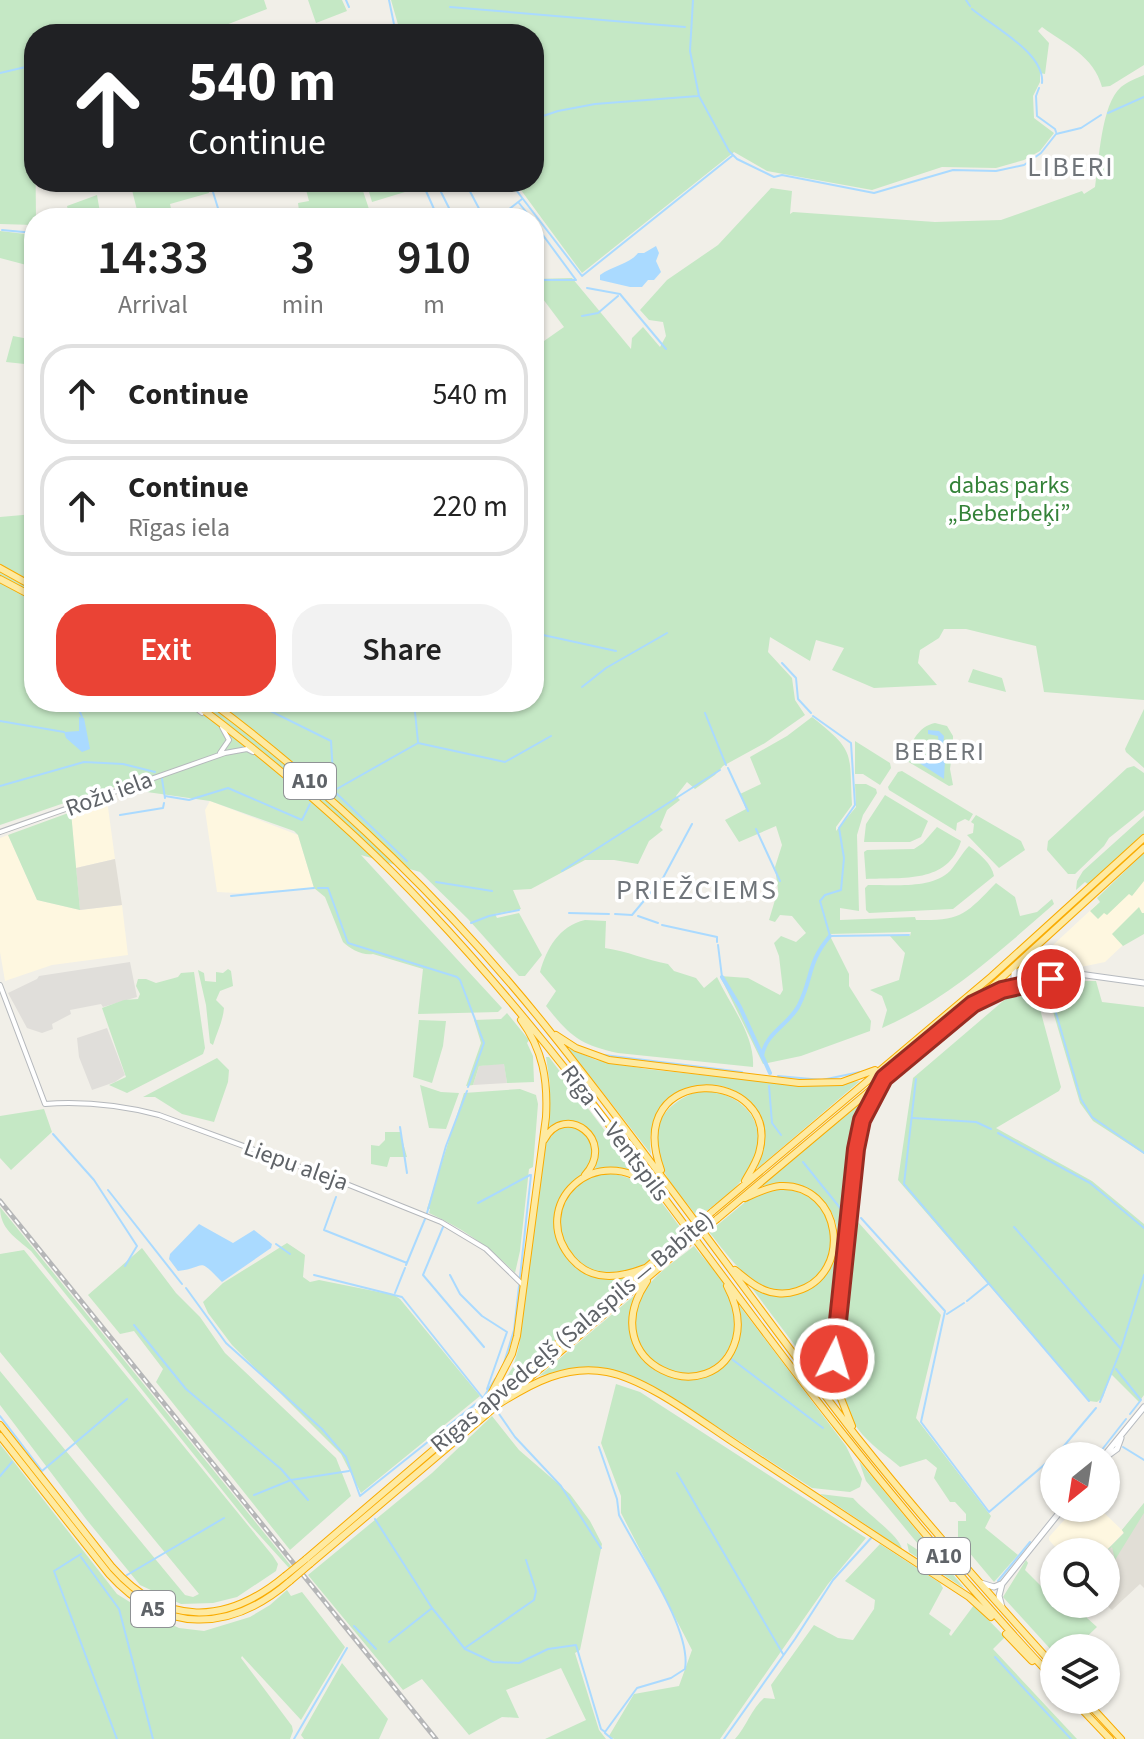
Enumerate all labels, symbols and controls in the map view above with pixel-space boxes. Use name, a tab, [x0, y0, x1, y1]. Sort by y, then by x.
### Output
text: 540 m	[188, 43, 336, 122]
icon: ahead	[56, 56, 160, 160]
text: Continue	[188, 117, 326, 168]
district label: LIBERI	[1027, 147, 1115, 187]
text: 14:33	[97, 224, 209, 292]
text: 3	[291, 224, 315, 292]
text: 910	[397, 224, 471, 292]
text: Arrival	[118, 286, 188, 323]
text: min	[282, 286, 324, 323]
text: m	[423, 286, 445, 323]
icon: ahead	[60, 372, 104, 416]
text: Continue	[128, 373, 249, 416]
text: 540 m	[432, 373, 508, 416]
text: Continue	[128, 466, 249, 509]
park label: dabas parks „Beberbeķi”	[948, 468, 1070, 531]
icon: ahead	[60, 484, 104, 528]
text: 220 m	[432, 485, 508, 528]
text: Rīgas iela	[128, 509, 230, 546]
button: Exit	[56, 604, 276, 696]
button: Share	[292, 604, 512, 696]
district label: BEBERI	[894, 733, 986, 770]
street label: Rožu iela	[61, 762, 157, 826]
road number: A10	[284, 763, 336, 799]
district label: PRIEŽCIEMS	[616, 870, 778, 910]
pin	[1017, 945, 1085, 1013]
icon: arrive	[1029, 957, 1073, 1001]
street label: Rīga — Ventspils	[552, 1058, 678, 1208]
street label: Liepu aleja	[239, 1130, 353, 1200]
street label: Rīgas apvedceļš (Salaspils — Babīte)	[423, 1203, 721, 1461]
position arrow	[792, 1317, 876, 1401]
north arrow	[1040, 1442, 1120, 1522]
map controls	[1040, 1442, 1120, 1714]
road number: A10	[918, 1538, 970, 1574]
button: search	[1040, 1538, 1120, 1618]
road number: A5	[131, 1591, 175, 1627]
button: layers	[1040, 1634, 1120, 1714]

